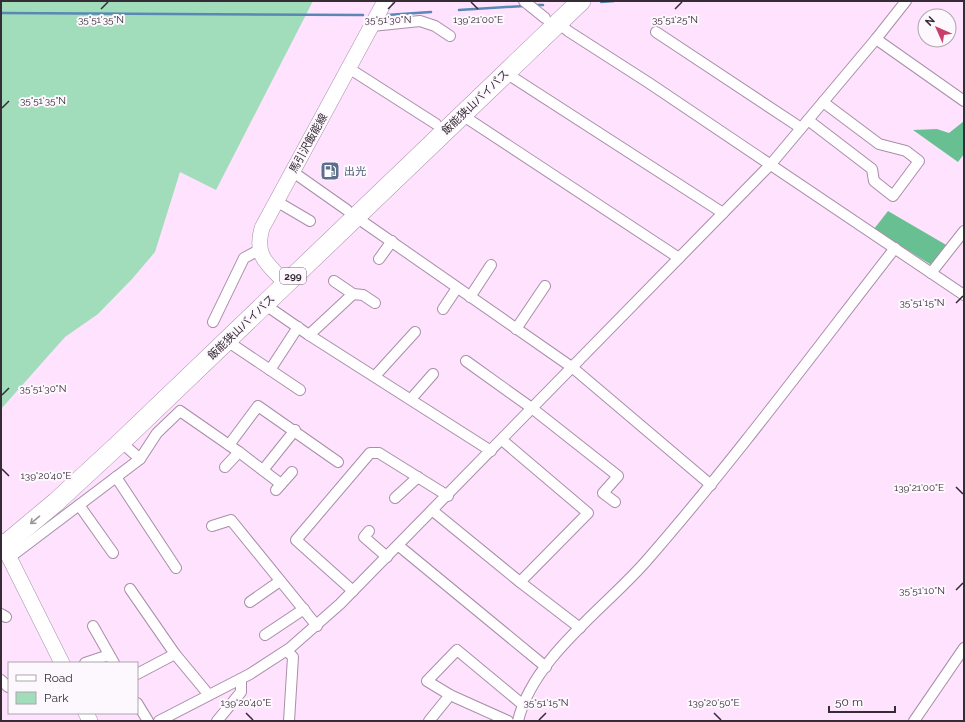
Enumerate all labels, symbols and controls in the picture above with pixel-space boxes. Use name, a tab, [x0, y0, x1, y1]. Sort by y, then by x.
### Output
north arrow	[917, 8, 957, 48]
text: 35°51'35"N	[78, 14, 124, 25]
text: 35°51'30"N	[365, 14, 411, 25]
text: 139°21'00"E	[453, 14, 503, 25]
text: 35°51'25"N	[652, 14, 698, 25]
text: N	[923, 14, 938, 29]
street label: 飯能狭山バイパス	[439, 67, 511, 138]
text: 35°51'35"N	[20, 95, 66, 106]
street label: 馬引沢飯能線	[287, 111, 330, 175]
fuel station icon: 出光	[319, 160, 341, 182]
place label: 出光	[344, 165, 366, 178]
road number: 299	[280, 268, 306, 284]
street label: 飯能狭山バイパス	[205, 292, 277, 363]
text: 35°51'15"N	[899, 297, 945, 308]
text: 35°51'30"N	[20, 383, 66, 394]
text: 139°20'40"E	[21, 470, 71, 481]
text: 139°21'00"E	[894, 482, 944, 493]
one-way arrow	[30, 515, 41, 524]
text: 35°51'10"N	[899, 585, 945, 596]
legend	[8, 662, 138, 714]
text: Road	[44, 671, 73, 685]
scale bar	[829, 688, 895, 714]
text: Park	[44, 691, 69, 705]
text: 50 m	[835, 695, 863, 709]
text: 139°20'40"E	[221, 697, 271, 708]
text: 35°51'15"N	[523, 697, 569, 708]
text: 139°20'50"E	[688, 697, 740, 708]

